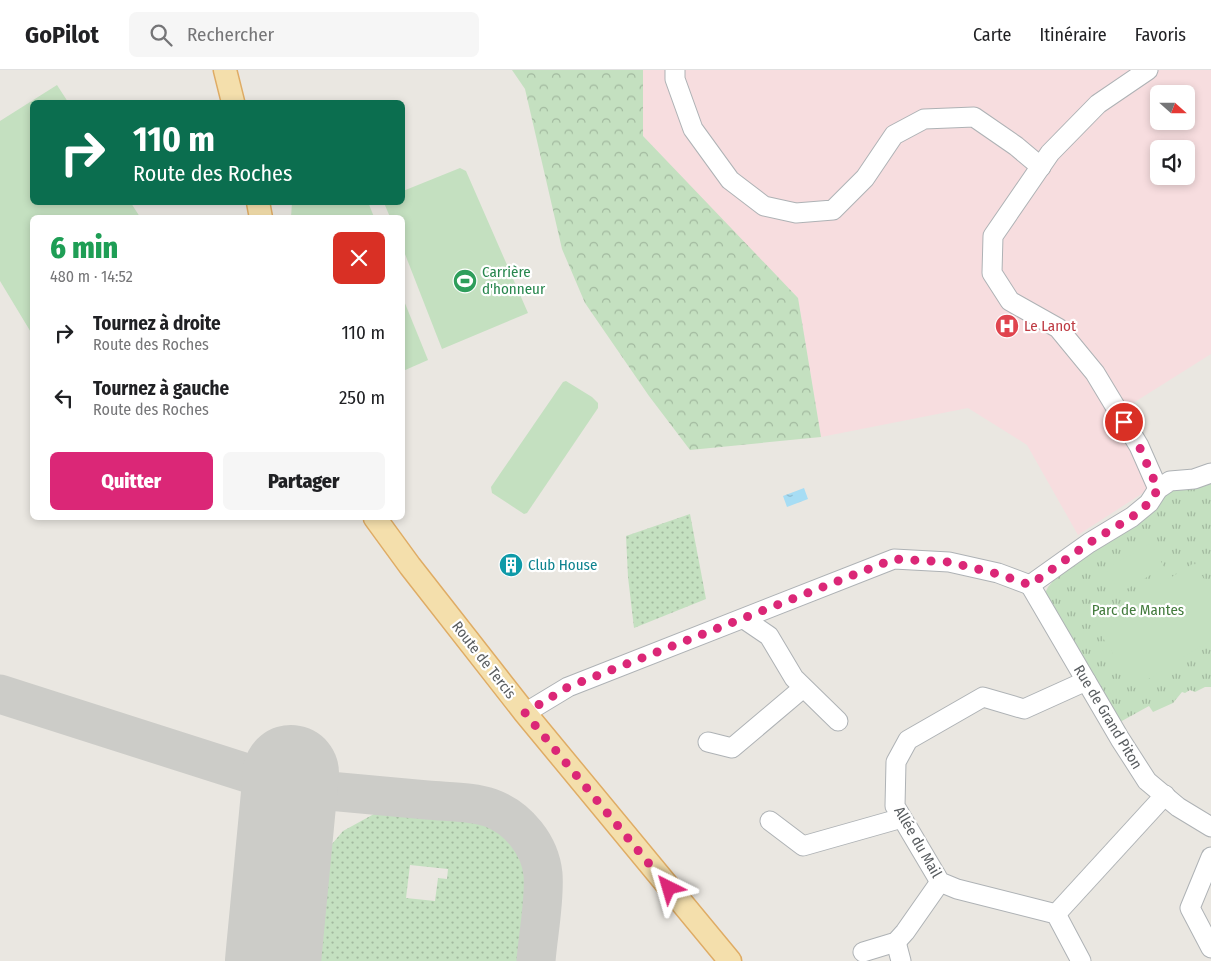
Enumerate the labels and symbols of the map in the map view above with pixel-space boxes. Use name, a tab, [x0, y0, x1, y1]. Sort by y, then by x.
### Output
north arrow	[1150, 85, 1195, 130]
place label: Carrière d'honneur	[482, 263, 546, 298]
sports icon: Carrière d'honneur	[452, 268, 478, 294]
hospital icon: Le Lanot	[994, 313, 1020, 339]
place label: Le Lanot	[1024, 317, 1076, 335]
pin	[1103, 401, 1145, 443]
building icon: Club House	[498, 552, 524, 578]
place label: Club House	[528, 556, 597, 574]
park label: Parc de Mantes	[1092, 601, 1184, 619]
street label: Route de Tercis	[448, 618, 520, 702]
street label: Rue de Grand Piton	[1070, 662, 1146, 772]
street label: Allée du Mail	[890, 803, 946, 881]
position arrow	[642, 861, 694, 913]

